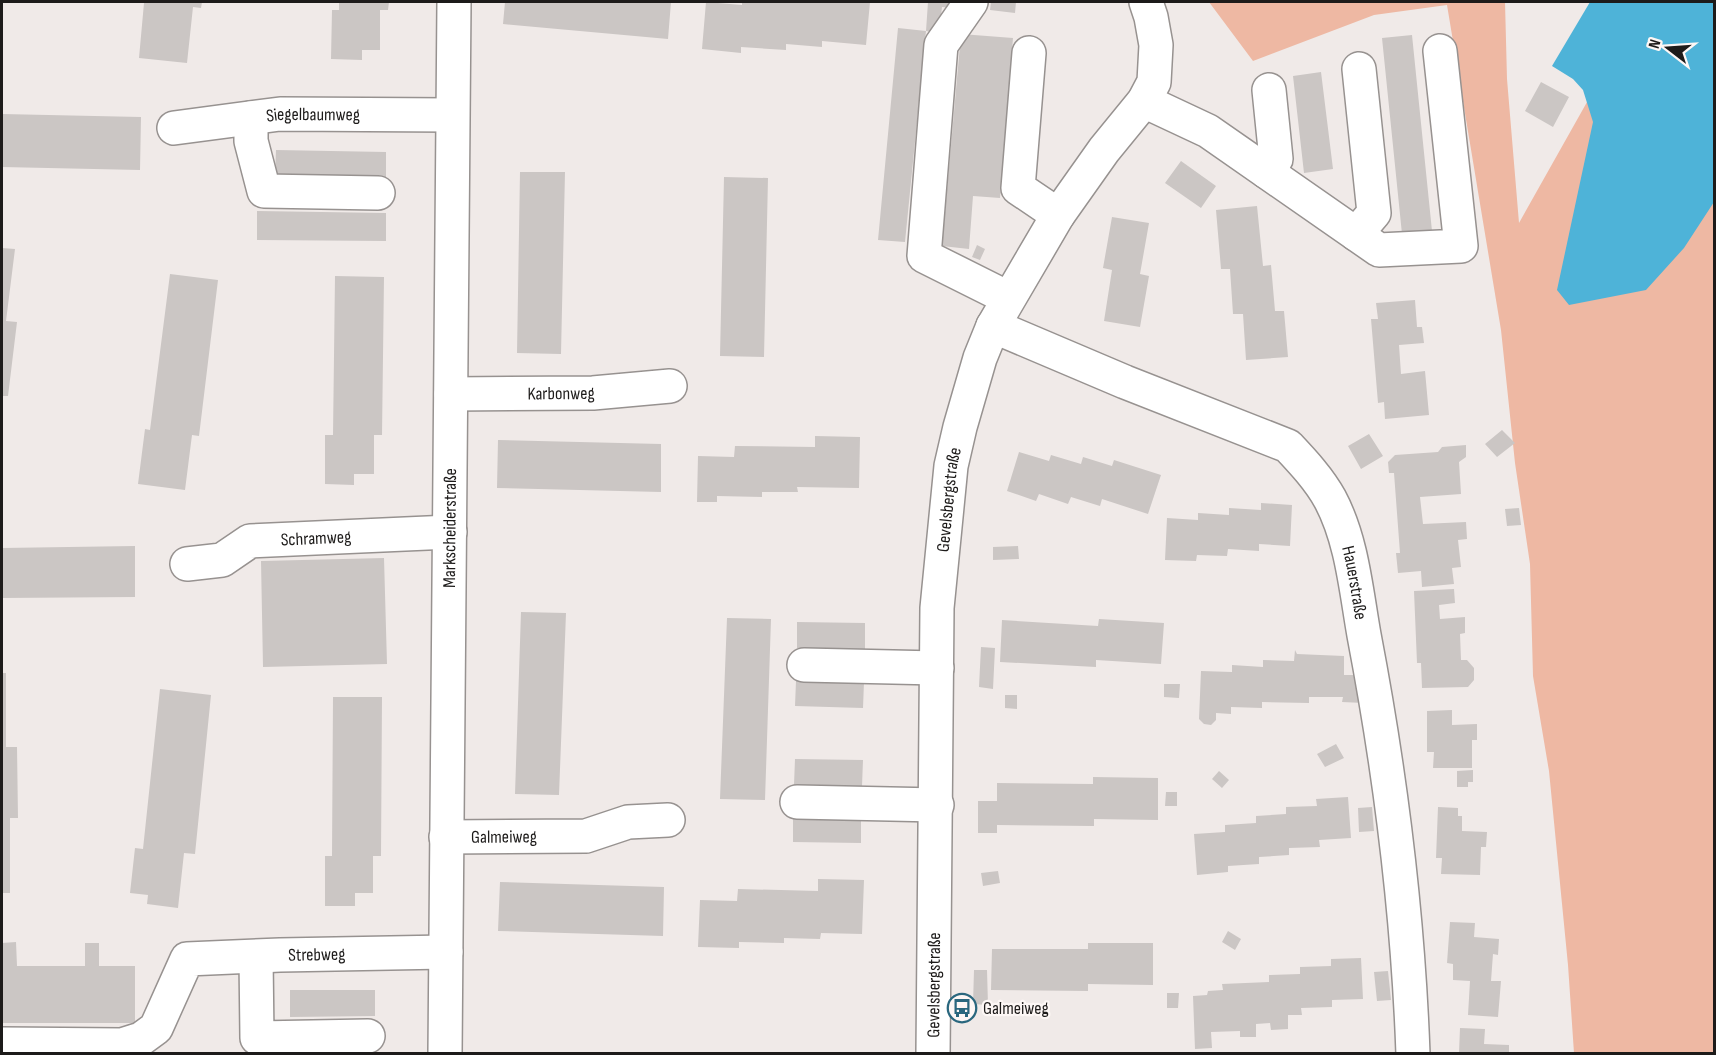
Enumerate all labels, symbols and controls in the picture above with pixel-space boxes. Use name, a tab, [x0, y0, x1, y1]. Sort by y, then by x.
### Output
north arrow	[1638, 18, 1698, 78]
text: N	[1645, 37, 1665, 51]
street label: Siegelbaumweg	[265, 104, 360, 127]
street label: Karbonweg	[527, 383, 595, 404]
street label: Gevelsbergstraße	[933, 445, 966, 553]
street label: Markscheiderstraße	[439, 468, 461, 588]
street label: Schramweg	[280, 526, 352, 551]
street label: Hauerstraße	[1337, 544, 1371, 621]
street label: Galmeiweg	[471, 826, 537, 848]
street label: Gevelsbergstraße	[923, 932, 945, 1038]
street label: Strebweg	[288, 944, 346, 966]
bus stop icon: Galmeiweg	[946, 992, 978, 1024]
place label: Galmeiweg	[983, 998, 1049, 1019]

